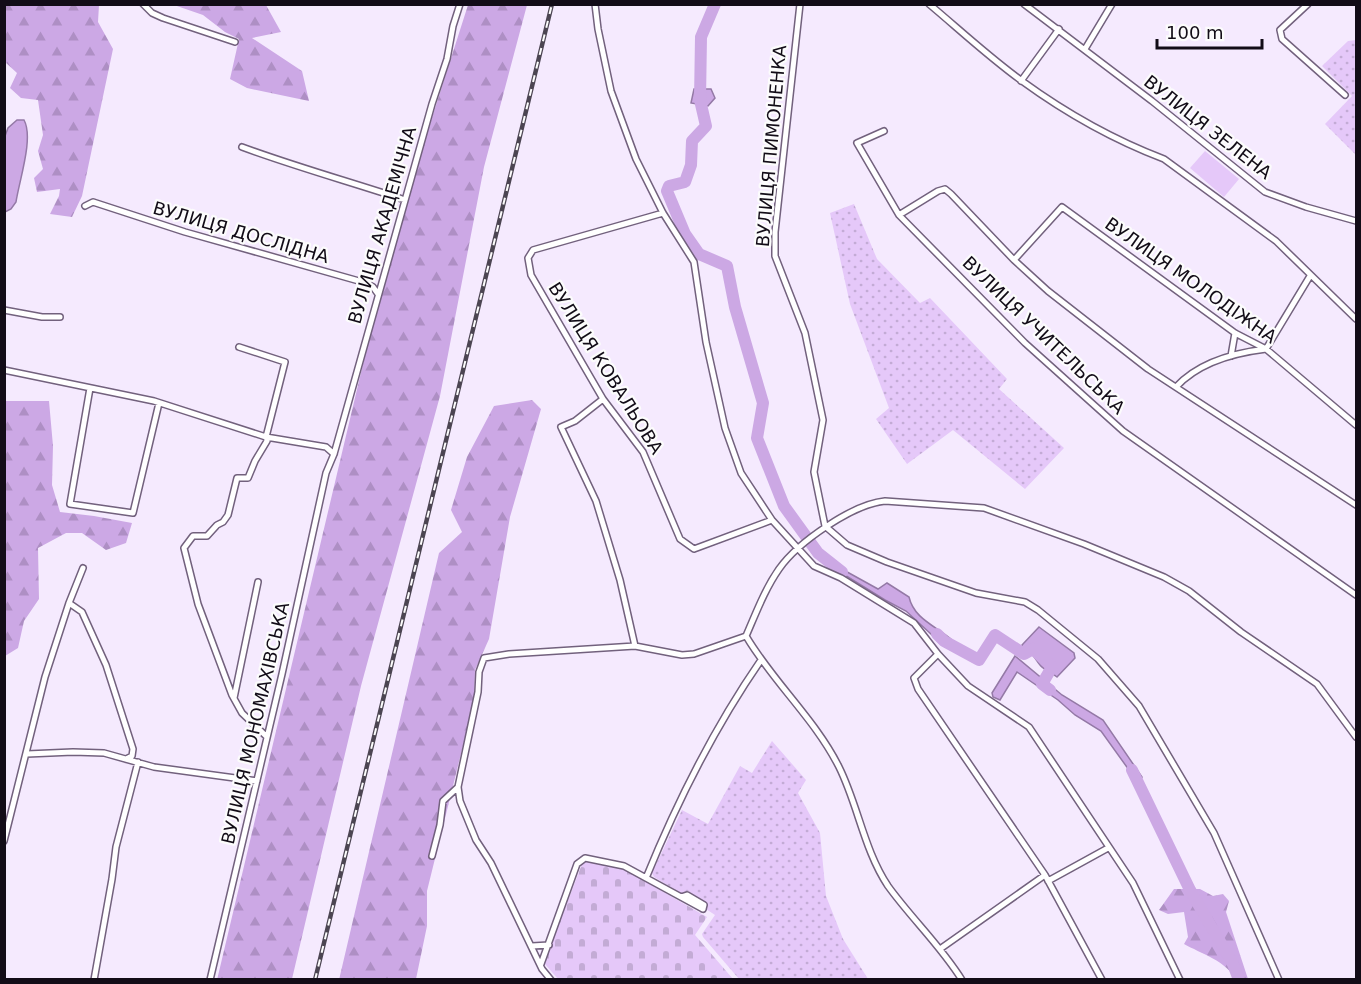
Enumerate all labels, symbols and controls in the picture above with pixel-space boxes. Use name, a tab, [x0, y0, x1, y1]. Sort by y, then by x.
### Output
scale bar	[1157, 12, 1262, 50]
text: 100 m	[1166, 22, 1224, 43]
street label: ВУЛИЦЯ ПИМОНЕНКА	[752, 43, 790, 248]
street label: ВУЛИЦЯ ЗЕЛЕНА	[1140, 71, 1277, 184]
street label: ВУЛИЦЯ АКАДЕМІЧНА	[344, 123, 420, 326]
street label: ВУЛИЦЯ ДОСЛІДНА	[151, 197, 332, 267]
street label: ВУЛИЦЯ МОЛОДІЖНА	[1101, 213, 1281, 348]
street label: ВУЛИЦЯ УЧИТЕЛЬСЬКА	[958, 252, 1130, 419]
street label: ВУЛИЦЯ КОВАЛЬОВА	[544, 278, 668, 458]
street label: ВУЛИЦЯ МОНОМАХІВСЬКА	[217, 599, 293, 846]

